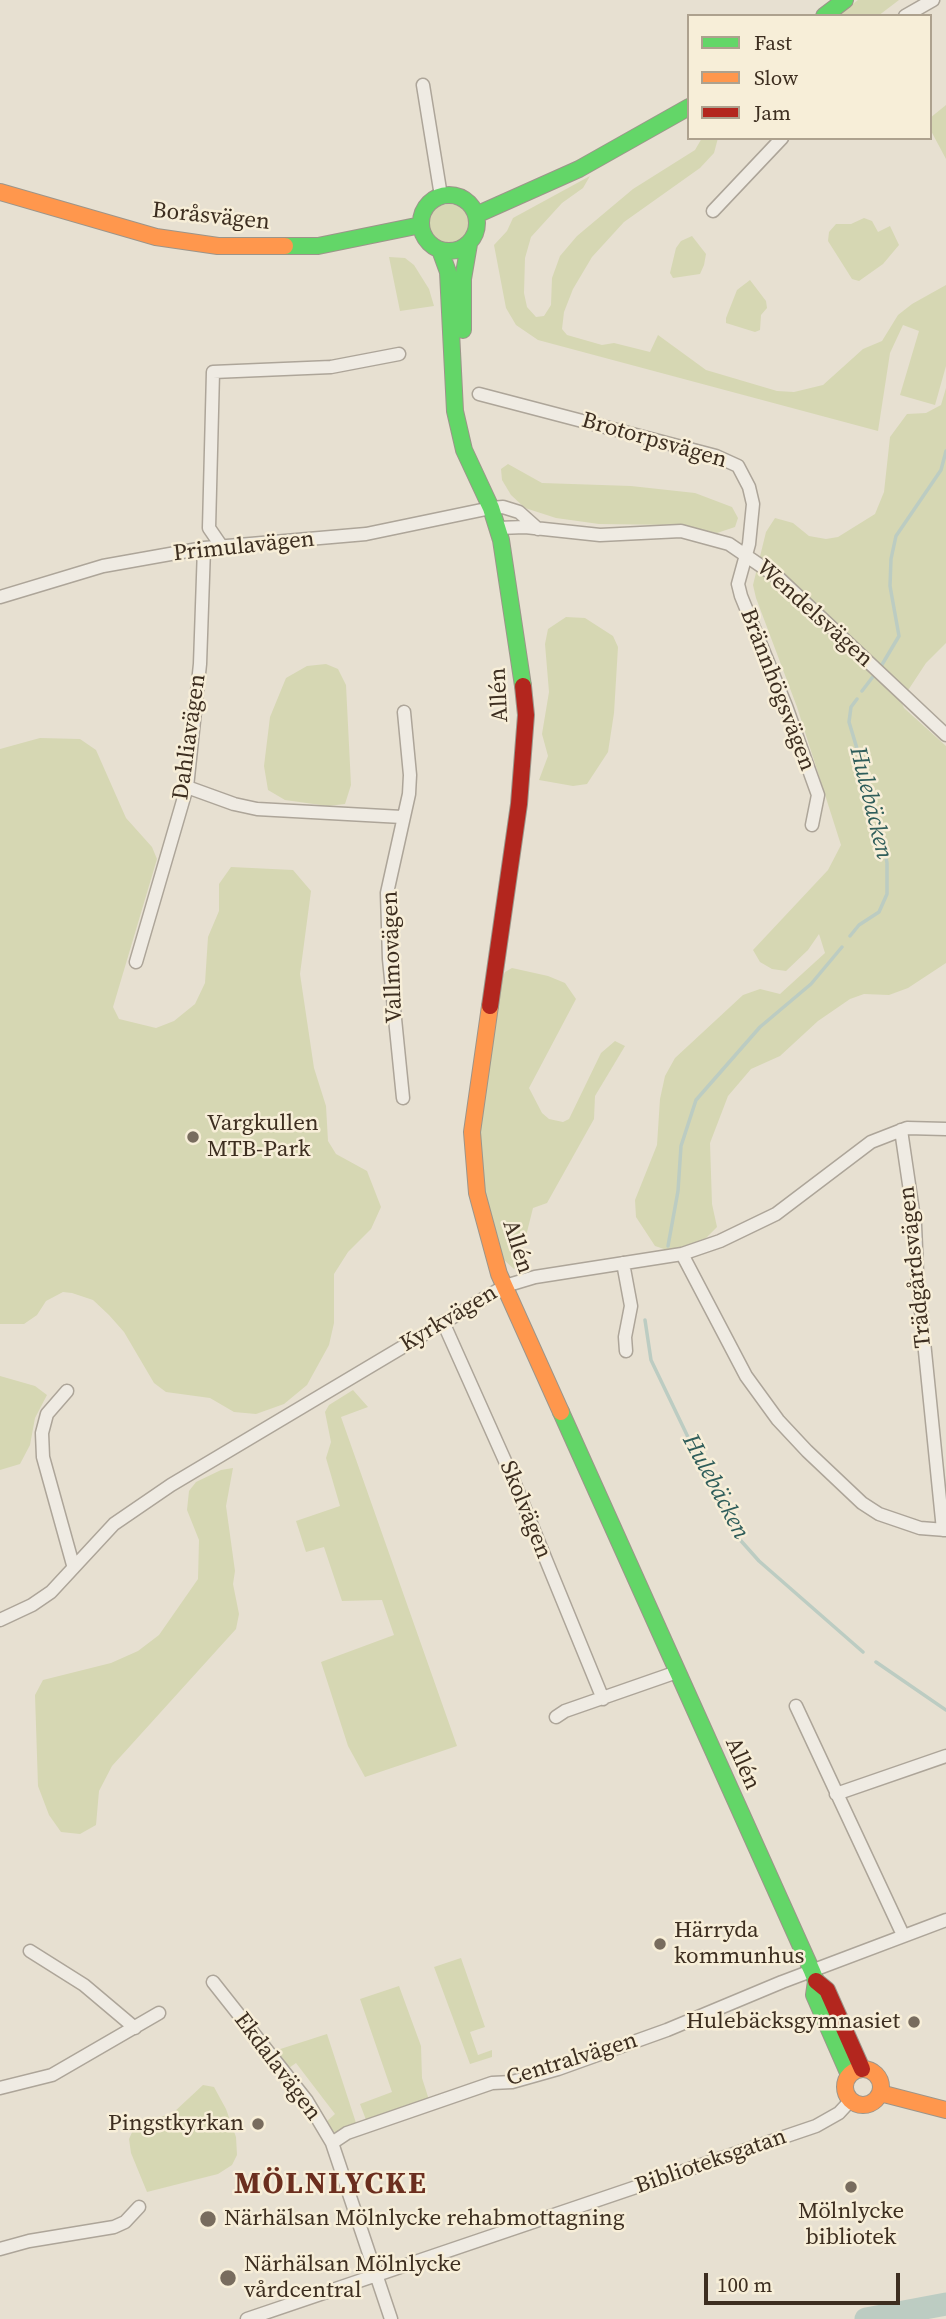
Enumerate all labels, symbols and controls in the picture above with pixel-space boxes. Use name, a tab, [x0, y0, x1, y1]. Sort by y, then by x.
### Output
legend	[687, 14, 932, 140]
text: Fast	[754, 28, 792, 57]
text: Slow	[754, 63, 798, 92]
text: Jam	[754, 98, 791, 127]
street label: Boråsvägen	[151, 197, 271, 237]
street label: Brotorpsvägen	[578, 407, 730, 475]
street label: Primulavägen	[172, 526, 316, 568]
street label: Wendelsvägen	[750, 554, 878, 674]
street label: Brännhögsvägen	[733, 605, 821, 775]
street label: Allén	[485, 667, 515, 723]
street label: Dahliavägen	[168, 672, 212, 802]
water label: Hulebäcken	[842, 744, 898, 862]
street label: Vallmovägen	[377, 890, 409, 1024]
place label: Vargkullen MTB-Park	[207, 1110, 319, 1164]
marker: Vargkullen MTB-Park	[185, 1129, 201, 1145]
street label: Trädgårdsvägen	[894, 1185, 938, 1349]
street label: Allén	[495, 1217, 539, 1277]
street label: Kyrkvägen	[396, 1279, 502, 1359]
water label: Hulebäcken	[675, 1430, 755, 1544]
street label: Skolvägen	[493, 1457, 557, 1563]
street label: Allén	[718, 1733, 766, 1795]
place label: Härryda kommunhus	[674, 1917, 805, 1971]
marker: Härryda kommunhus	[652, 1936, 668, 1952]
street label: Ekdalavägen	[227, 2007, 327, 2127]
place label: Hulebäcksgymnasiet	[686, 2008, 900, 2036]
marker: Hulebäcksgymnasiet	[906, 2014, 922, 2030]
street label: Centralvägen	[503, 2027, 641, 2093]
place label: Pingstkyrkan	[108, 2110, 244, 2138]
marker: Pingstkyrkan	[250, 2116, 266, 2132]
street label: Biblioteksgatan	[632, 2123, 790, 2201]
district label: MÖLNLYCKE	[235, 2167, 427, 2203]
marker: Mölnlycke bibliotek	[843, 2179, 859, 2195]
place label: Mölnlycke bibliotek	[798, 2198, 904, 2252]
place label: Närhälsan Mölnlycke rehabmottagning	[224, 2205, 625, 2233]
marker: Närhälsan Mölnlycke rehabmottagning	[198, 2209, 218, 2229]
place label: Närhälsan Mölnlycke vårdcentral	[244, 2251, 461, 2305]
scale bar	[708, 2260, 904, 2304]
marker: Närhälsan Mölnlycke vårdcentral	[218, 2268, 238, 2288]
text: 100 m	[717, 2270, 772, 2299]

